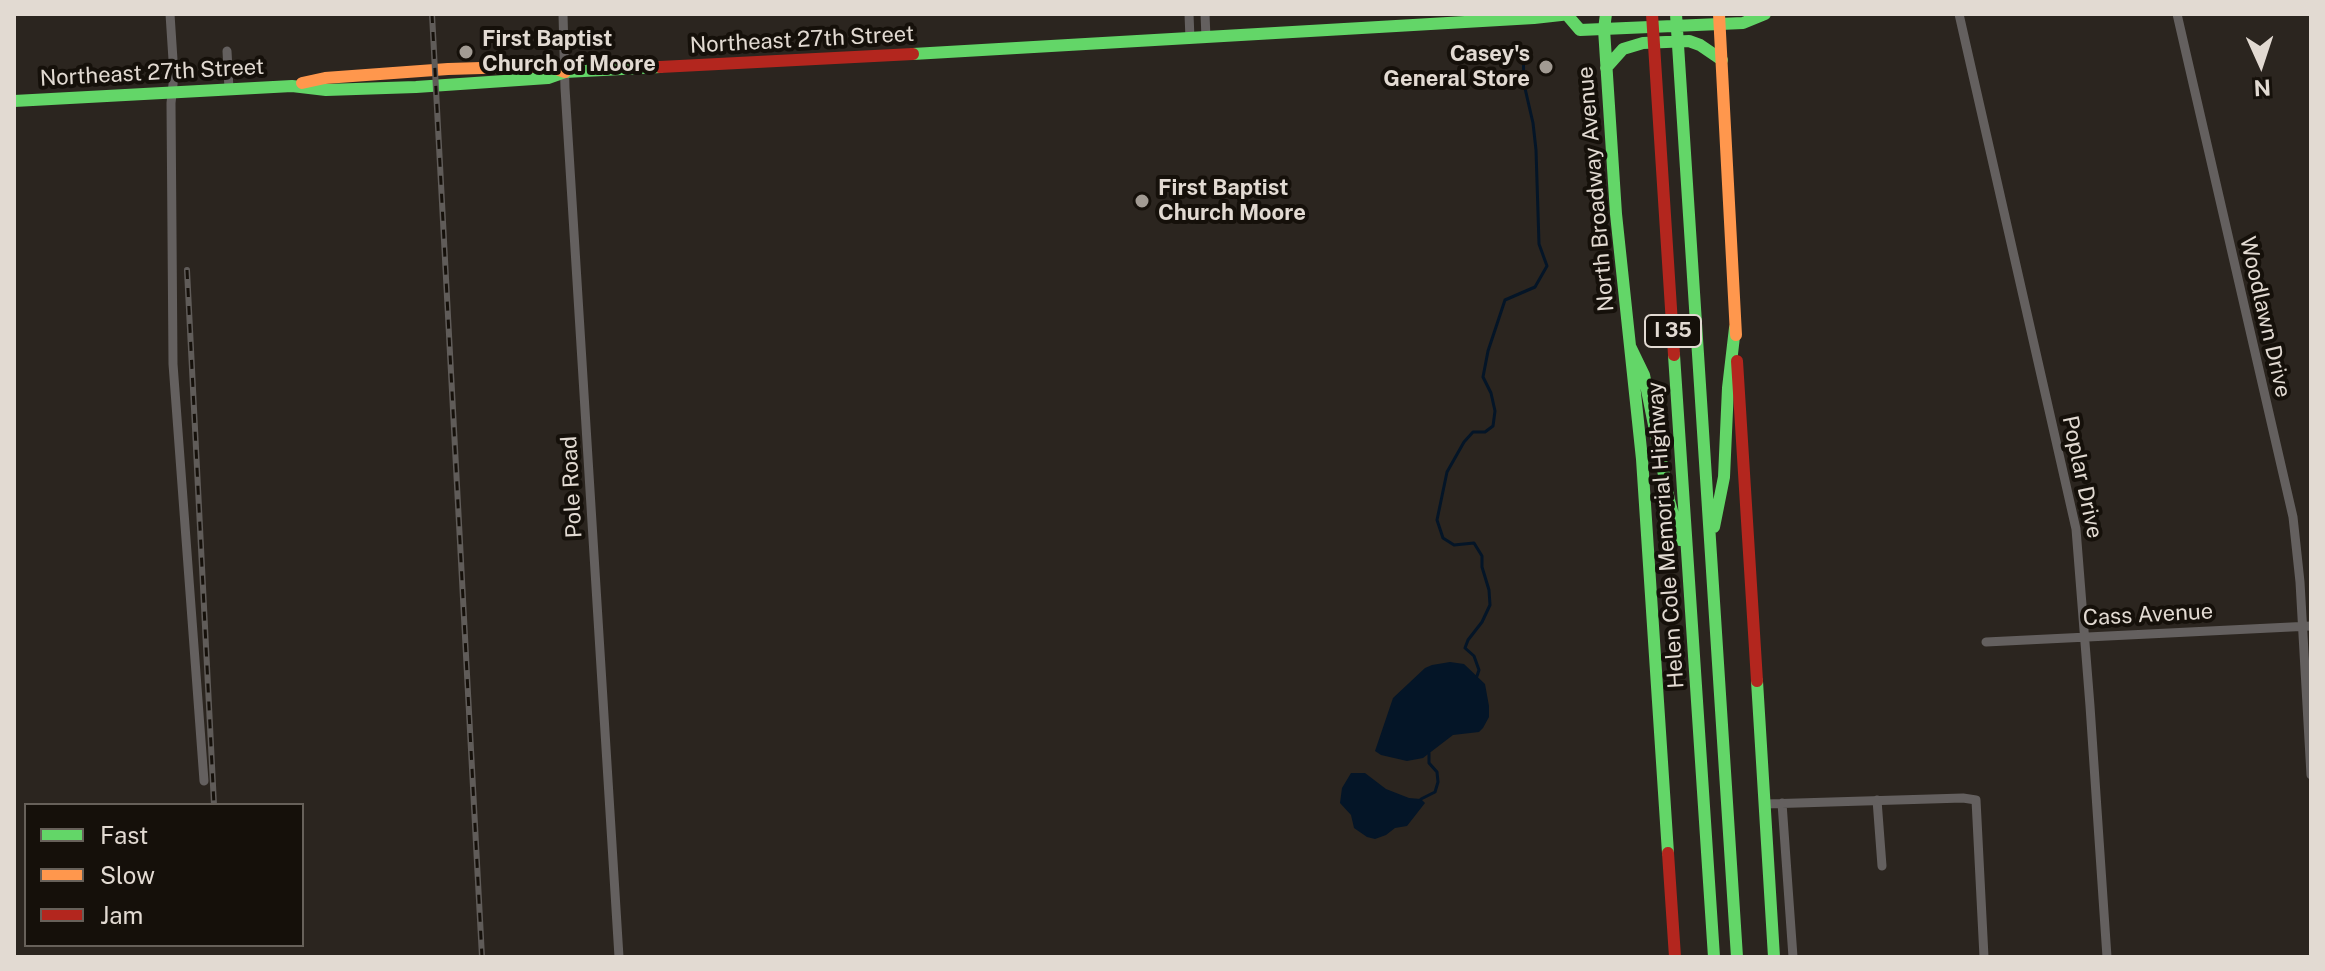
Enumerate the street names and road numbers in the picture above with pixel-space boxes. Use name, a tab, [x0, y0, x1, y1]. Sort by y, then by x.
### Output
street label: Northeast 27th Street	[689, 21, 915, 59]
street label: Northeast 27th Street	[39, 54, 265, 92]
street label: North Broadway Avenue	[1572, 65, 1620, 313]
street label: Woodlawn Drive	[2234, 234, 2296, 400]
road number: I 35	[1645, 315, 1701, 347]
street label: Helen Cole Memorial Highway	[1642, 381, 1690, 689]
street label: Poplar Drive	[2056, 413, 2108, 541]
street label: Pole Road	[556, 435, 588, 539]
street label: Cass Avenue	[2082, 598, 2214, 632]

